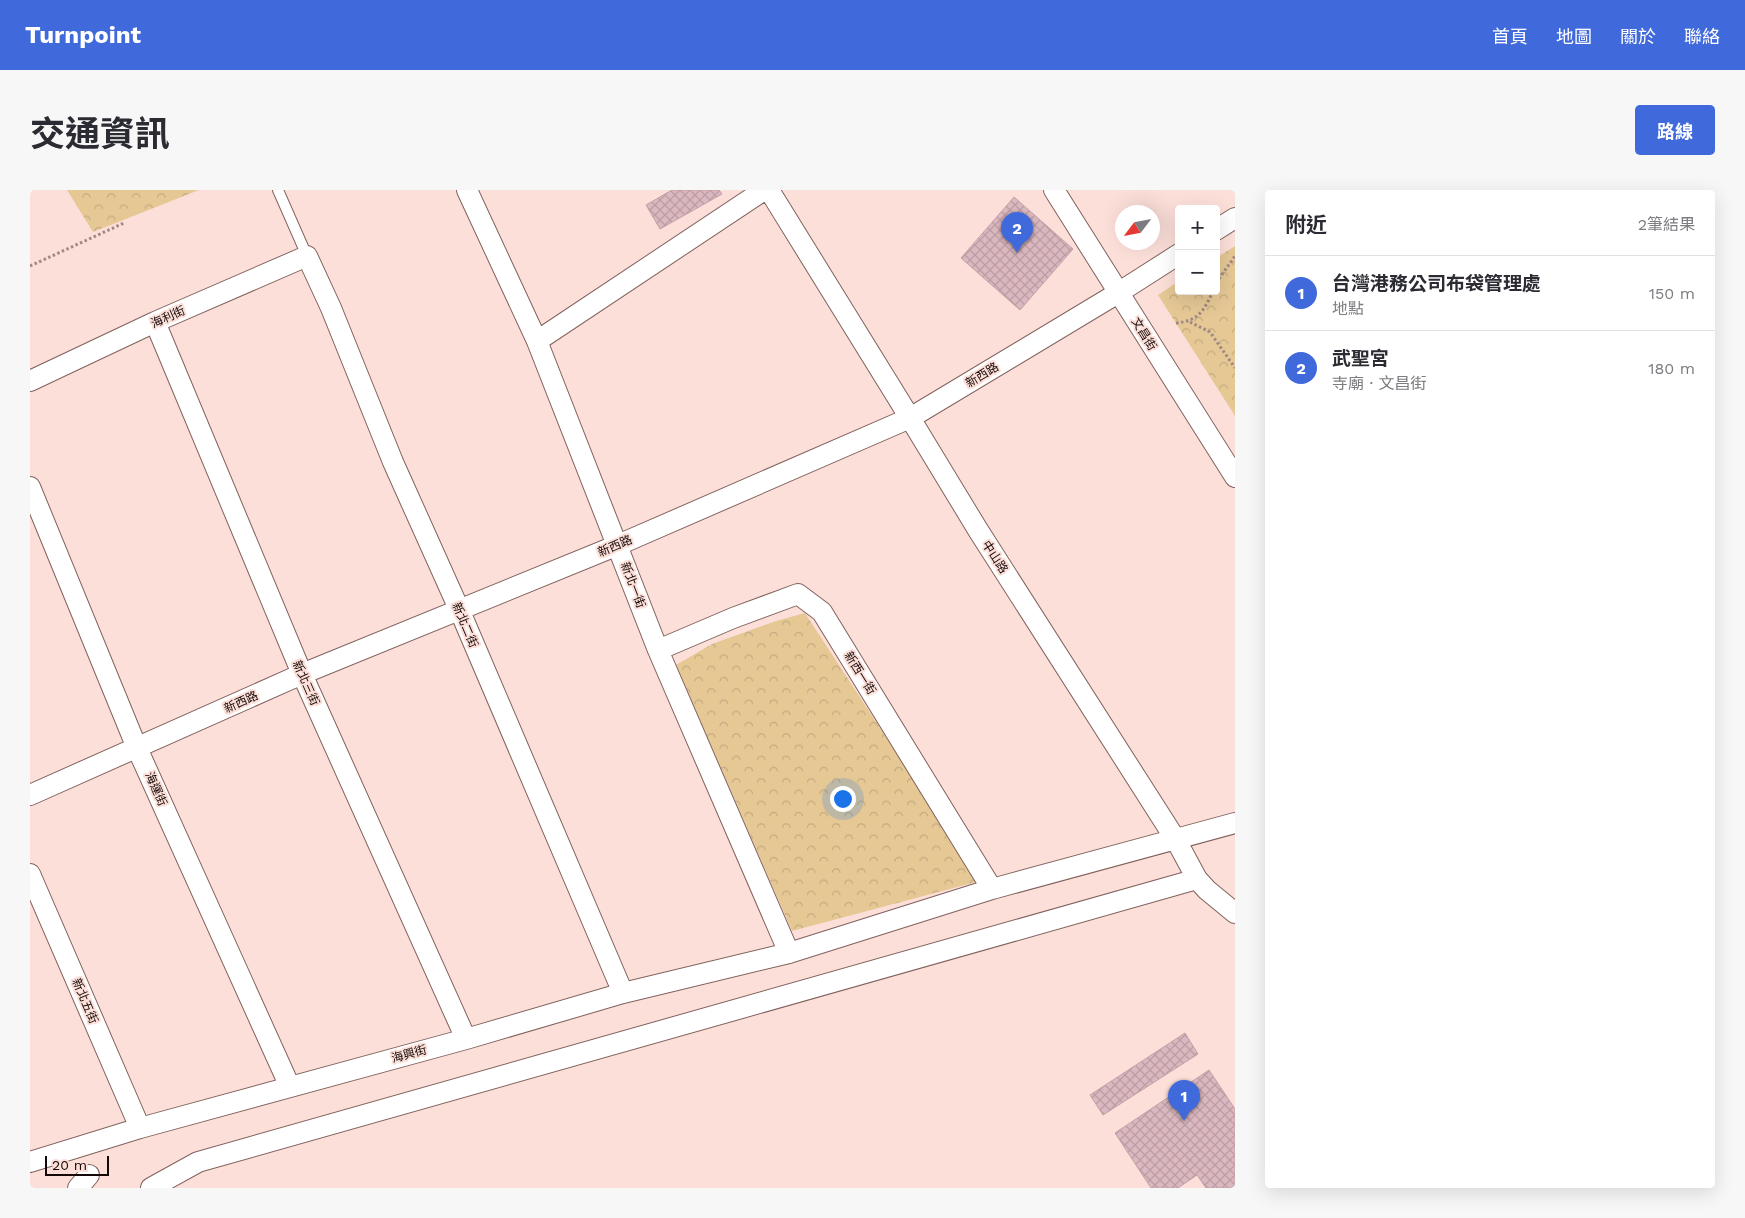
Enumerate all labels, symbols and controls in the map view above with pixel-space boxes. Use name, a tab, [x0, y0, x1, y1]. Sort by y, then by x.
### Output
text: Turnpoint	[25, 21, 141, 49]
text: 首頁	[1492, 26, 1528, 47]
text: 地圖	[1556, 26, 1592, 47]
text: 關於	[1620, 26, 1656, 47]
text: 聯絡	[1684, 26, 1720, 47]
button: 路線	[1635, 105, 1715, 155]
text: 交通資訊	[30, 113, 170, 155]
north arrow	[1115, 205, 1160, 250]
map controls	[1175, 205, 1220, 295]
button: +	[1175, 205, 1220, 250]
pin: 2	[1001, 212, 1033, 253]
text: 附近	[1285, 212, 1327, 237]
text: 2筆結果	[1638, 215, 1695, 234]
button: −	[1175, 250, 1220, 295]
text: 台灣港務公司布袋管理處	[1332, 272, 1541, 295]
text: 1	[1298, 284, 1304, 303]
text: 150 m	[1649, 284, 1695, 303]
text: 地點	[1332, 299, 1364, 318]
street label: 海利街	[149, 303, 187, 331]
street label: 文昌街	[1129, 315, 1159, 353]
text: 武聖宮	[1332, 347, 1389, 370]
text: 2	[1296, 359, 1306, 378]
text: 180 m	[1648, 359, 1695, 378]
street label: 新西路	[963, 360, 1001, 390]
text: 寺廟 · 文昌街	[1332, 374, 1427, 393]
street label: 新西路	[596, 533, 634, 559]
street label: 中山路	[979, 538, 1011, 576]
street label: 新北一街	[618, 560, 648, 610]
street label: 新北二街	[449, 600, 481, 650]
street label: 新西一街	[841, 649, 879, 697]
street label: 新北三街	[290, 658, 322, 708]
street label: 新西路	[222, 688, 260, 716]
street label: 海運街	[142, 770, 170, 808]
your location	[830, 786, 856, 812]
street label: 新北五街	[69, 976, 101, 1026]
street label: 海興街	[390, 1043, 428, 1065]
pin: 1	[1168, 1080, 1200, 1121]
scale bar	[45, 1153, 109, 1176]
text: 20 m	[52, 1157, 87, 1173]

